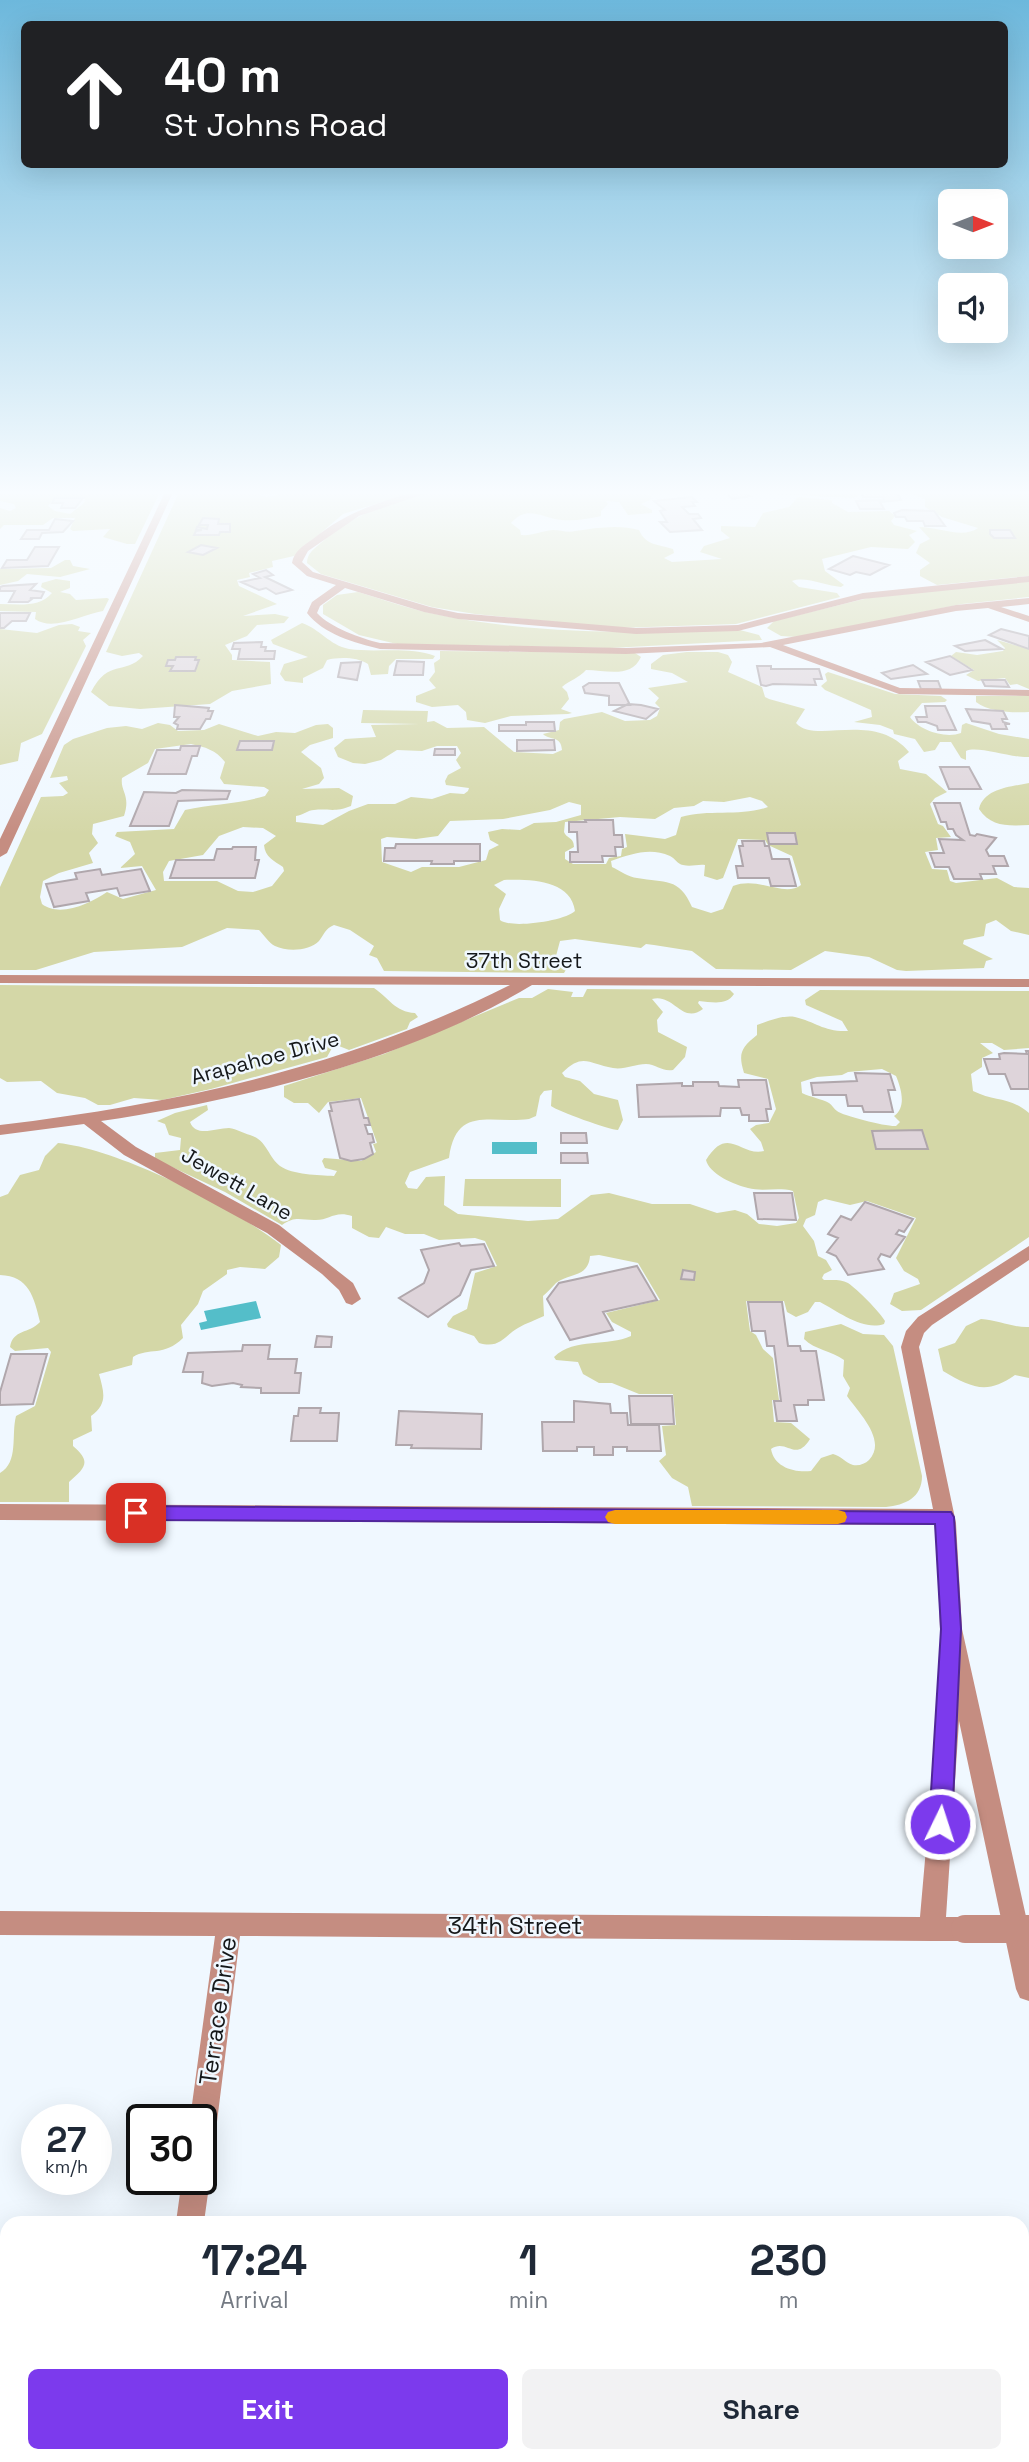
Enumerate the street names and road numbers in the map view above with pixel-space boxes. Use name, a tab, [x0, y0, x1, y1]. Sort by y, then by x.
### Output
street label: 37th Street	[466, 947, 582, 974]
street label: Arapahoe Drive	[188, 1025, 342, 1090]
street label: Jewett Lane	[177, 1141, 298, 1226]
street label: 34th Street	[448, 1910, 582, 1941]
street label: Terrace Drive	[192, 1935, 243, 2087]

